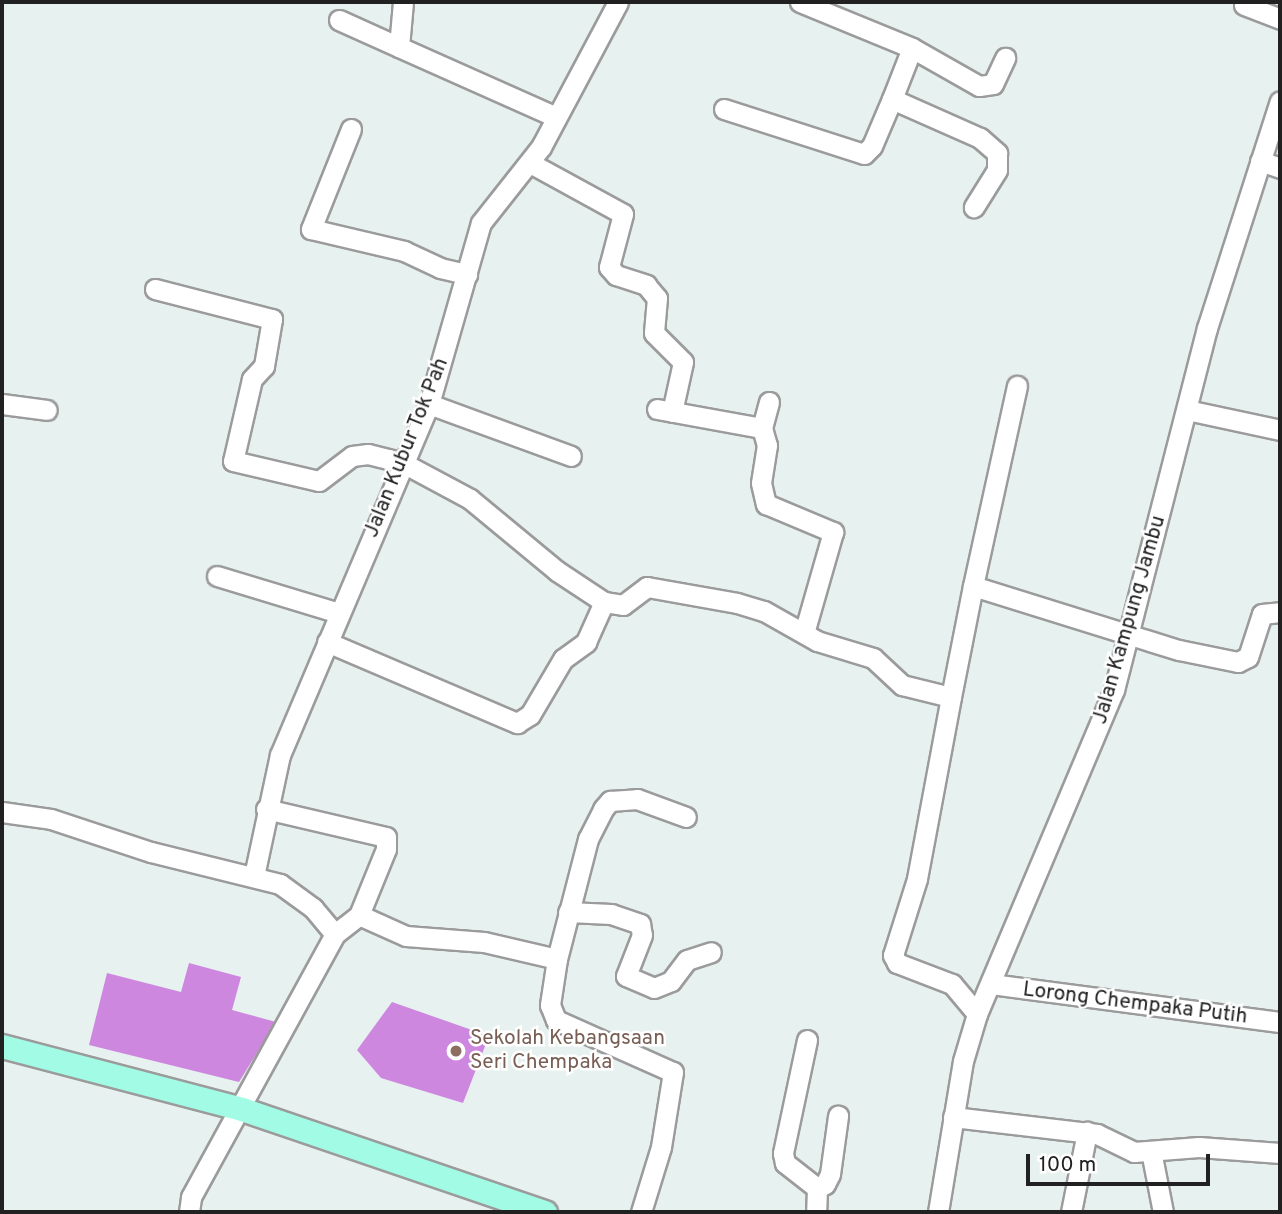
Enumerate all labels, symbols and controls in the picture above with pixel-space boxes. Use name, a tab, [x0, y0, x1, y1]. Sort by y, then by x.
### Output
street label: Jalan Kubur Tok Pah	[359, 354, 455, 542]
street label: Jalan Kampung Jambu	[1088, 513, 1172, 727]
street label: Lorong Chempaka Putih	[1021, 978, 1249, 1030]
place label: Sekolah Kebangsaan Seri Chempaka	[470, 1026, 665, 1076]
marker: Sekolah Kebangsaan Seri Chempaka	[448, 1043, 464, 1059]
scale bar	[1030, 1140, 1214, 1184]
text: 100 m	[1039, 1152, 1096, 1179]

